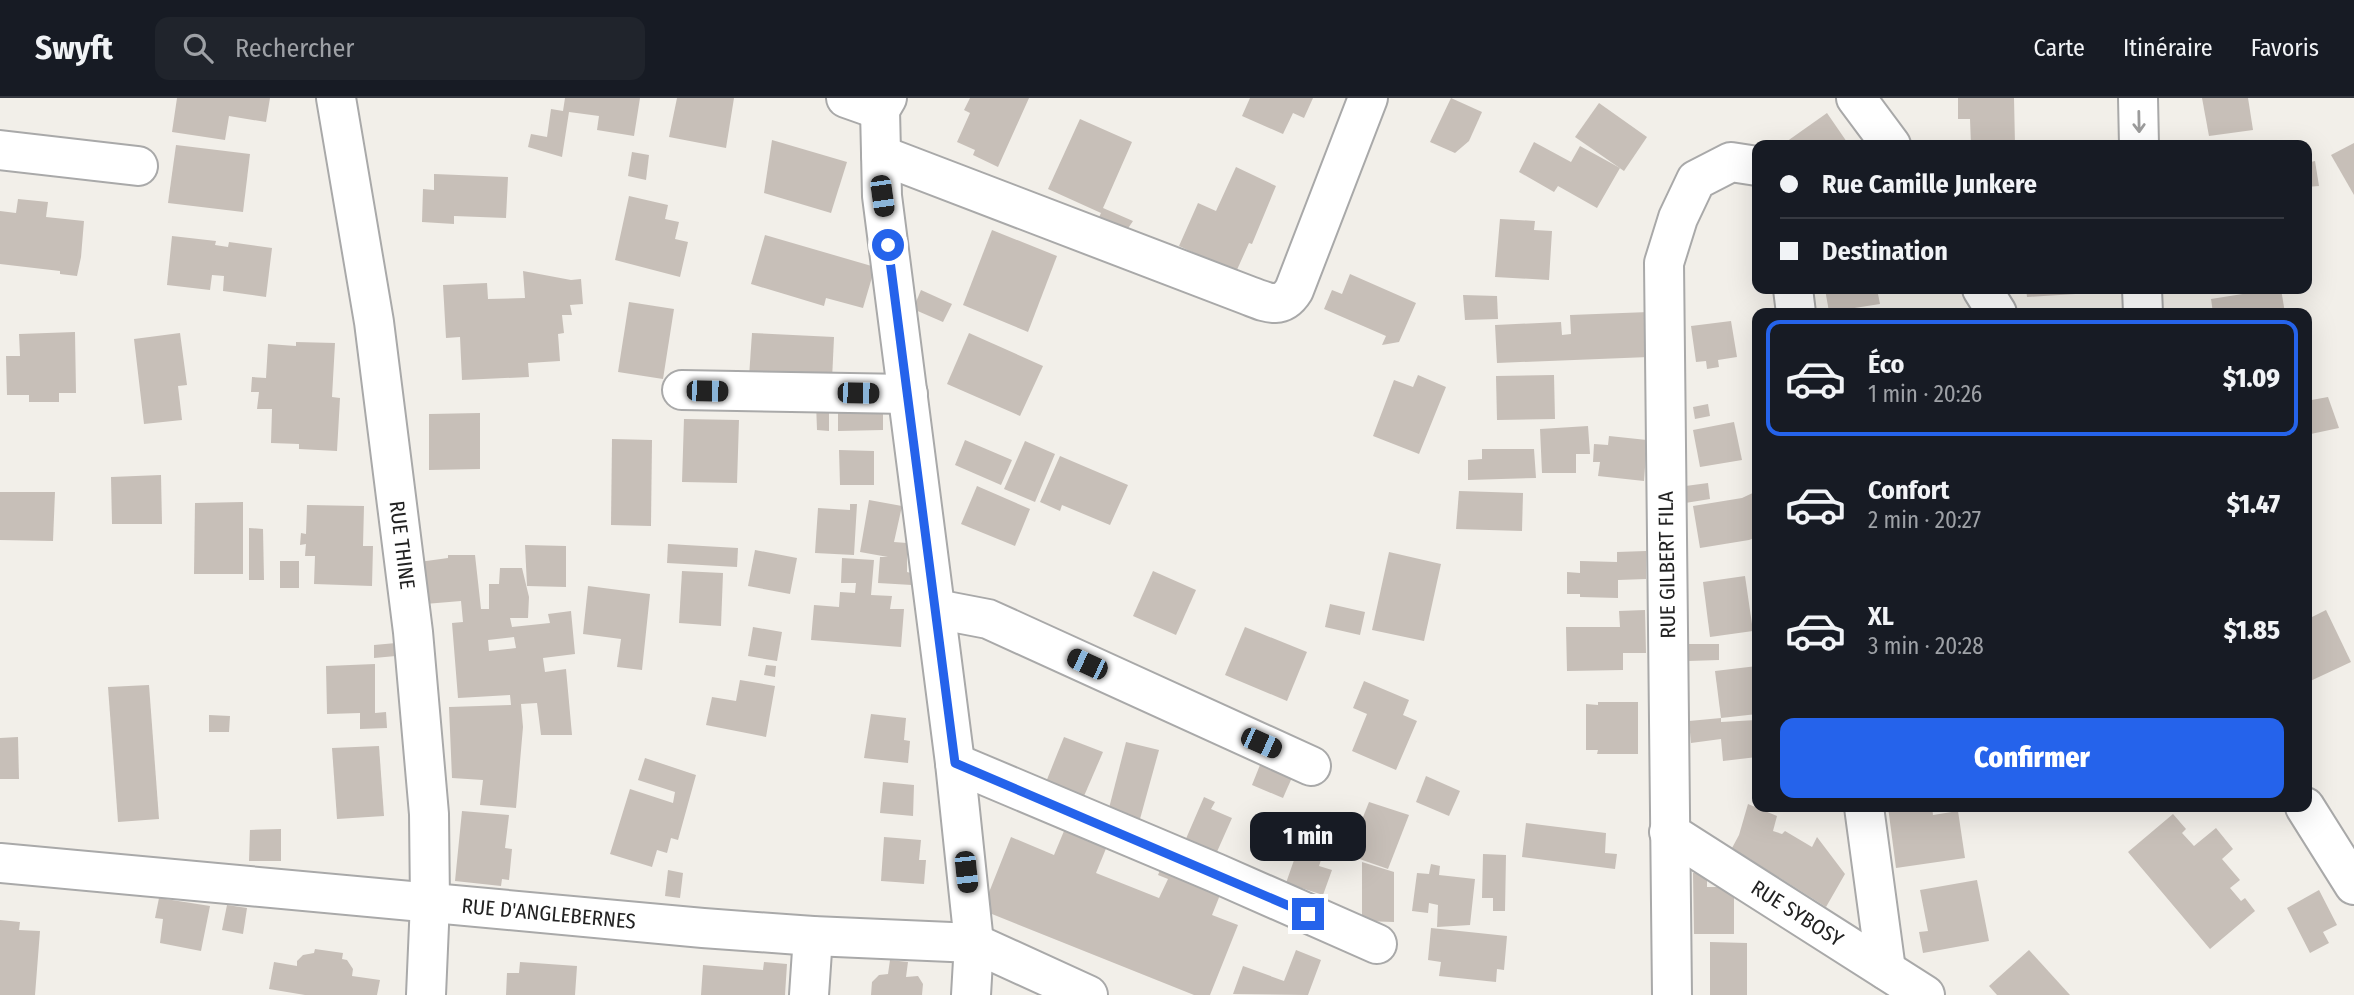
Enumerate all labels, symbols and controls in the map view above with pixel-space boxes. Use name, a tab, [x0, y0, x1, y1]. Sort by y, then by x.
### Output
search box	[155, 17, 645, 80]
text: Swyft	[35, 28, 113, 68]
icon: search	[179, 29, 217, 67]
text: Rechercher	[235, 33, 354, 64]
text: Carte	[2034, 34, 2085, 62]
text: Itinéraire	[2123, 34, 2213, 62]
text: Favoris	[2251, 34, 2319, 62]
one-way arrow	[2132, 110, 2146, 133]
text: Rue Camille Junkere	[1822, 169, 2037, 200]
car	[869, 174, 896, 218]
route start	[872, 229, 904, 261]
text: Destination	[1822, 236, 1948, 267]
icon: car	[1784, 347, 1847, 410]
text: Éco	[1868, 349, 1905, 380]
text: $1.09	[2223, 363, 2280, 394]
car	[686, 380, 729, 402]
text: 1 min · 20:26	[1868, 380, 1982, 408]
car	[837, 382, 880, 404]
icon: car	[1784, 473, 1847, 536]
text: Confort	[1868, 475, 1949, 506]
text: $1.47	[2227, 489, 2280, 520]
street label: RUE GILBERT FILA	[1653, 491, 1681, 639]
street label: RUE THINE	[384, 499, 421, 591]
text: 2 min · 20:27	[1868, 506, 1981, 534]
icon: car	[1784, 599, 1847, 662]
text: XL	[1868, 601, 1894, 632]
text: $1.85	[2224, 615, 2280, 646]
text: 3 min · 20:28	[1868, 632, 1984, 660]
car	[1064, 646, 1111, 682]
button: Confirmer	[1780, 718, 2284, 798]
car	[1238, 725, 1285, 761]
callout: 1 min	[1250, 812, 1366, 862]
text: 1 min	[1283, 822, 1333, 850]
car	[954, 850, 979, 894]
street label: RUE SYBOSY	[1746, 875, 1849, 953]
street label: RUE D'ANGLEBERNES	[460, 893, 637, 935]
route end	[1292, 898, 1324, 930]

